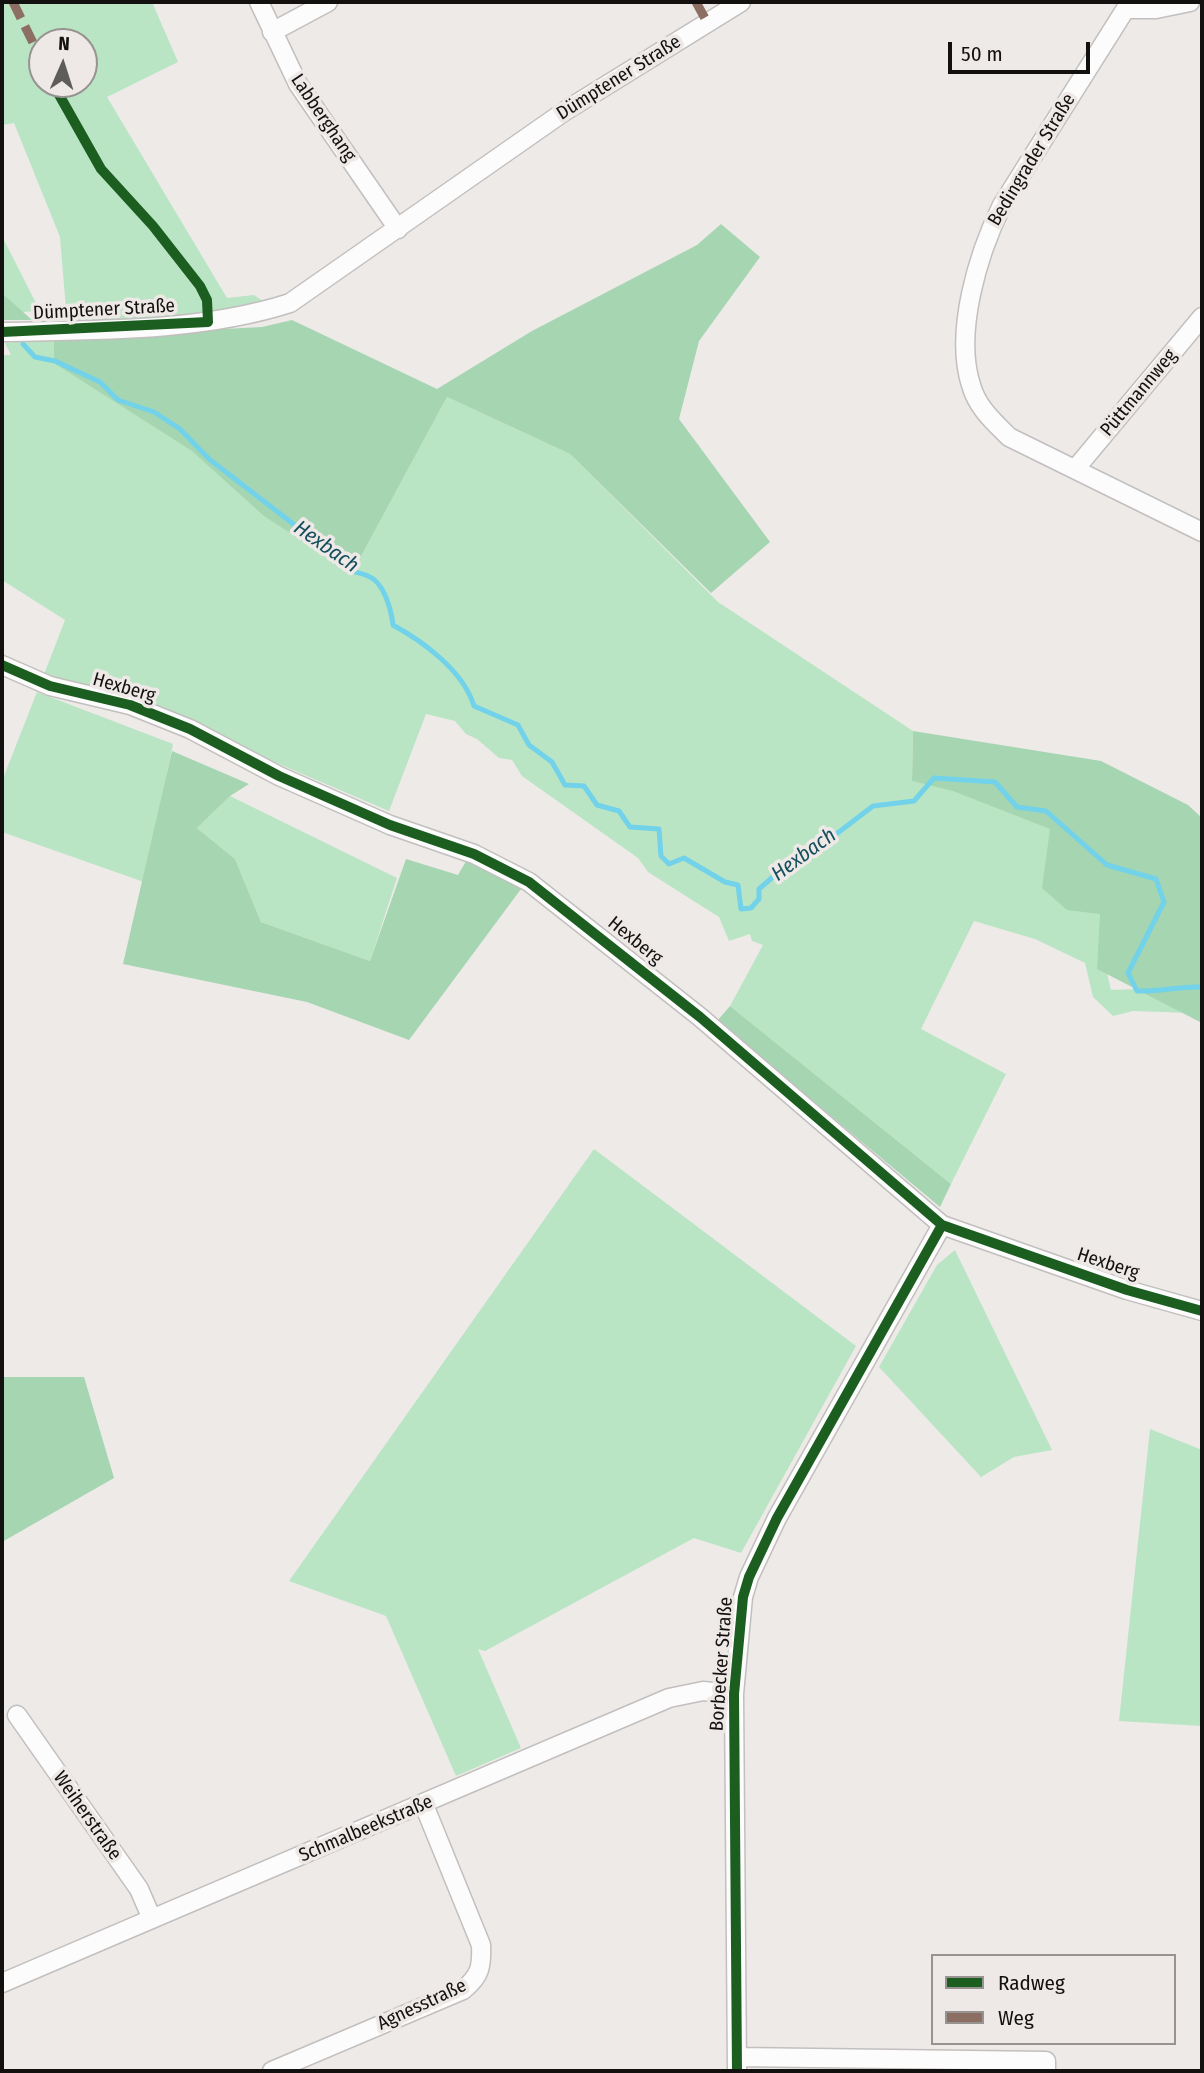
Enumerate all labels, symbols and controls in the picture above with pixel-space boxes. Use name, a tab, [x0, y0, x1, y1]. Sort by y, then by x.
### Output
north arrow	[28, 28, 98, 98]
scale bar	[952, 28, 1094, 72]
street label: Dümptener Straße	[553, 31, 685, 125]
text: N	[58, 32, 70, 55]
text: 50 m	[961, 41, 1003, 67]
street label: Labberghang	[285, 70, 361, 166]
street label: Bedingrader Straße	[984, 90, 1080, 230]
street label: Dümptener Straße	[32, 295, 176, 325]
street label: Püttmannweg	[1096, 345, 1182, 441]
water label: Hexbach	[289, 516, 363, 578]
street label: Hexberg	[90, 668, 158, 708]
water label: Hexbach	[767, 823, 841, 887]
street label: Hexberg	[603, 912, 667, 970]
street label: Hexberg	[1074, 1243, 1142, 1285]
street label: Borbecker Straße	[706, 1596, 738, 1732]
street label: Weiherstraße	[48, 1767, 126, 1865]
street label: Schmalbeekstraße	[296, 1791, 436, 1867]
legend	[931, 1954, 1176, 2045]
text: Radweg	[998, 1970, 1065, 1996]
street label: Agnesstraße	[374, 1974, 470, 2036]
text: Weg	[998, 2005, 1034, 2031]

